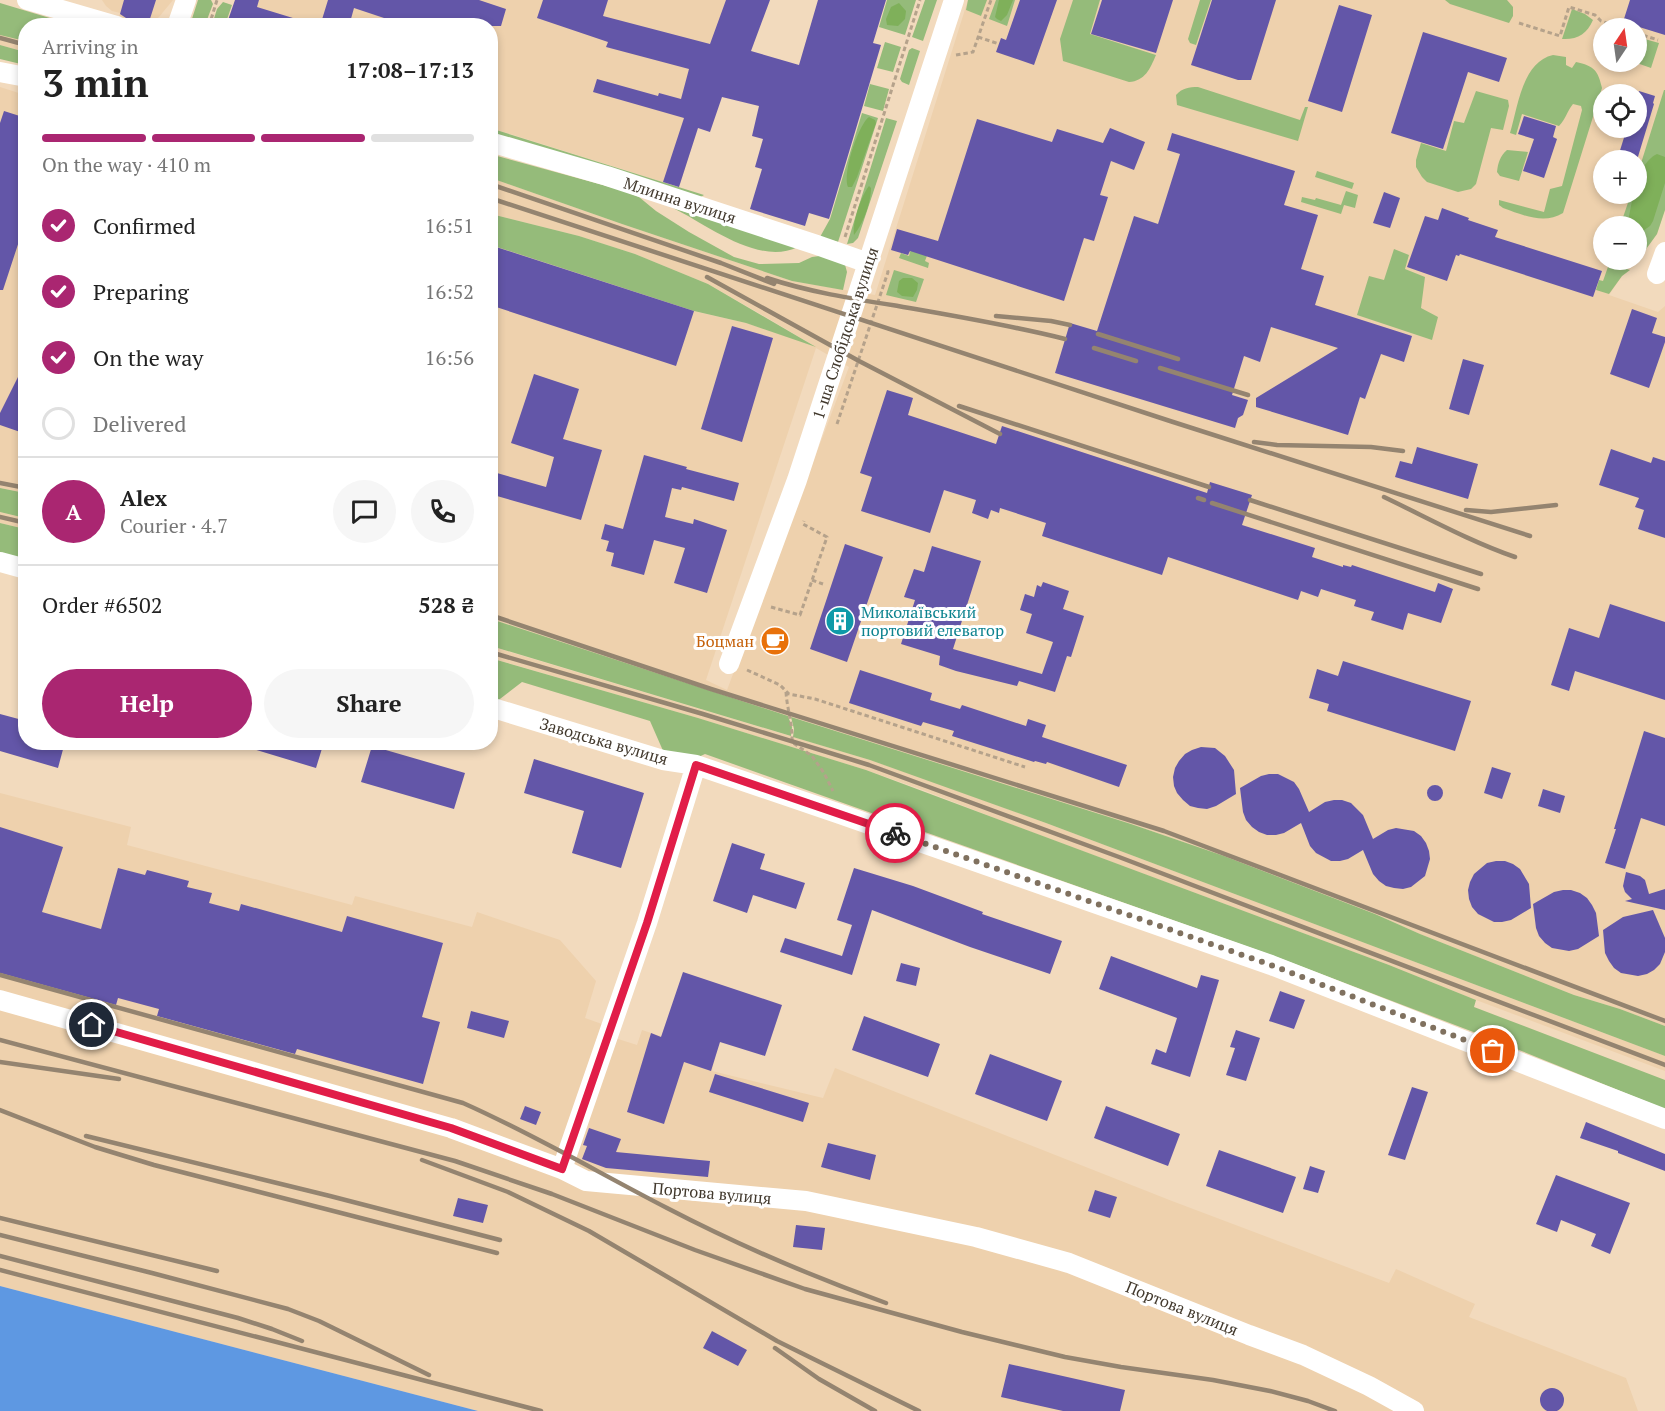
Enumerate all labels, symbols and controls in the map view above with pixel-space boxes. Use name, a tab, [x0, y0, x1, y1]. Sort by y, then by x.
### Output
north arrow	[1593, 18, 1647, 72]
map controls	[1593, 18, 1647, 270]
text: Arriving in	[42, 33, 138, 60]
text: 17:08–17:13	[346, 55, 474, 84]
text: 3 min	[42, 56, 149, 108]
button: locate	[1593, 84, 1647, 138]
button: +	[1593, 150, 1647, 204]
text: On the way · 410 m	[42, 151, 211, 178]
street label: Млинна вулиця	[621, 171, 739, 229]
icon: check	[42, 209, 75, 242]
text: Confirmed	[93, 211, 196, 240]
text: 16:51	[425, 212, 474, 239]
button: −	[1593, 216, 1647, 270]
street label: 1-ша Слобідська вулиця	[807, 244, 883, 422]
icon: check	[42, 275, 75, 308]
text: Preparing	[93, 277, 189, 306]
text: 16:52	[425, 278, 474, 305]
icon: check	[42, 341, 75, 374]
text: On the way	[93, 343, 203, 372]
text: 16:56	[425, 344, 474, 371]
text: Delivered	[93, 409, 186, 438]
button: chat	[333, 480, 396, 543]
button: phone	[411, 480, 474, 543]
text: Alex	[120, 483, 167, 512]
text: A	[65, 497, 82, 526]
text: Courier · 4.7	[120, 512, 228, 539]
text: Order #6502	[42, 590, 162, 619]
text: 528 ₴	[418, 590, 474, 619]
place label: Миколаївський портовий елеватор	[861, 601, 1004, 641]
building icon: Миколаївський портовий елеватор	[824, 605, 856, 637]
cafe icon: Боцман	[759, 625, 791, 657]
place label: Боцман	[696, 630, 754, 652]
button: Help	[42, 669, 252, 738]
button: Share	[264, 669, 474, 738]
street label: Заводська вулиця	[537, 712, 671, 770]
courier	[865, 803, 925, 863]
icon: bike	[879, 817, 912, 850]
pin	[66, 999, 117, 1050]
icon: home	[75, 1008, 108, 1041]
pin	[1467, 1025, 1518, 1076]
icon: bag	[1476, 1034, 1509, 1067]
street label: Портова вулиця	[652, 1177, 772, 1209]
street label: Портова вулиця	[1123, 1275, 1241, 1341]

